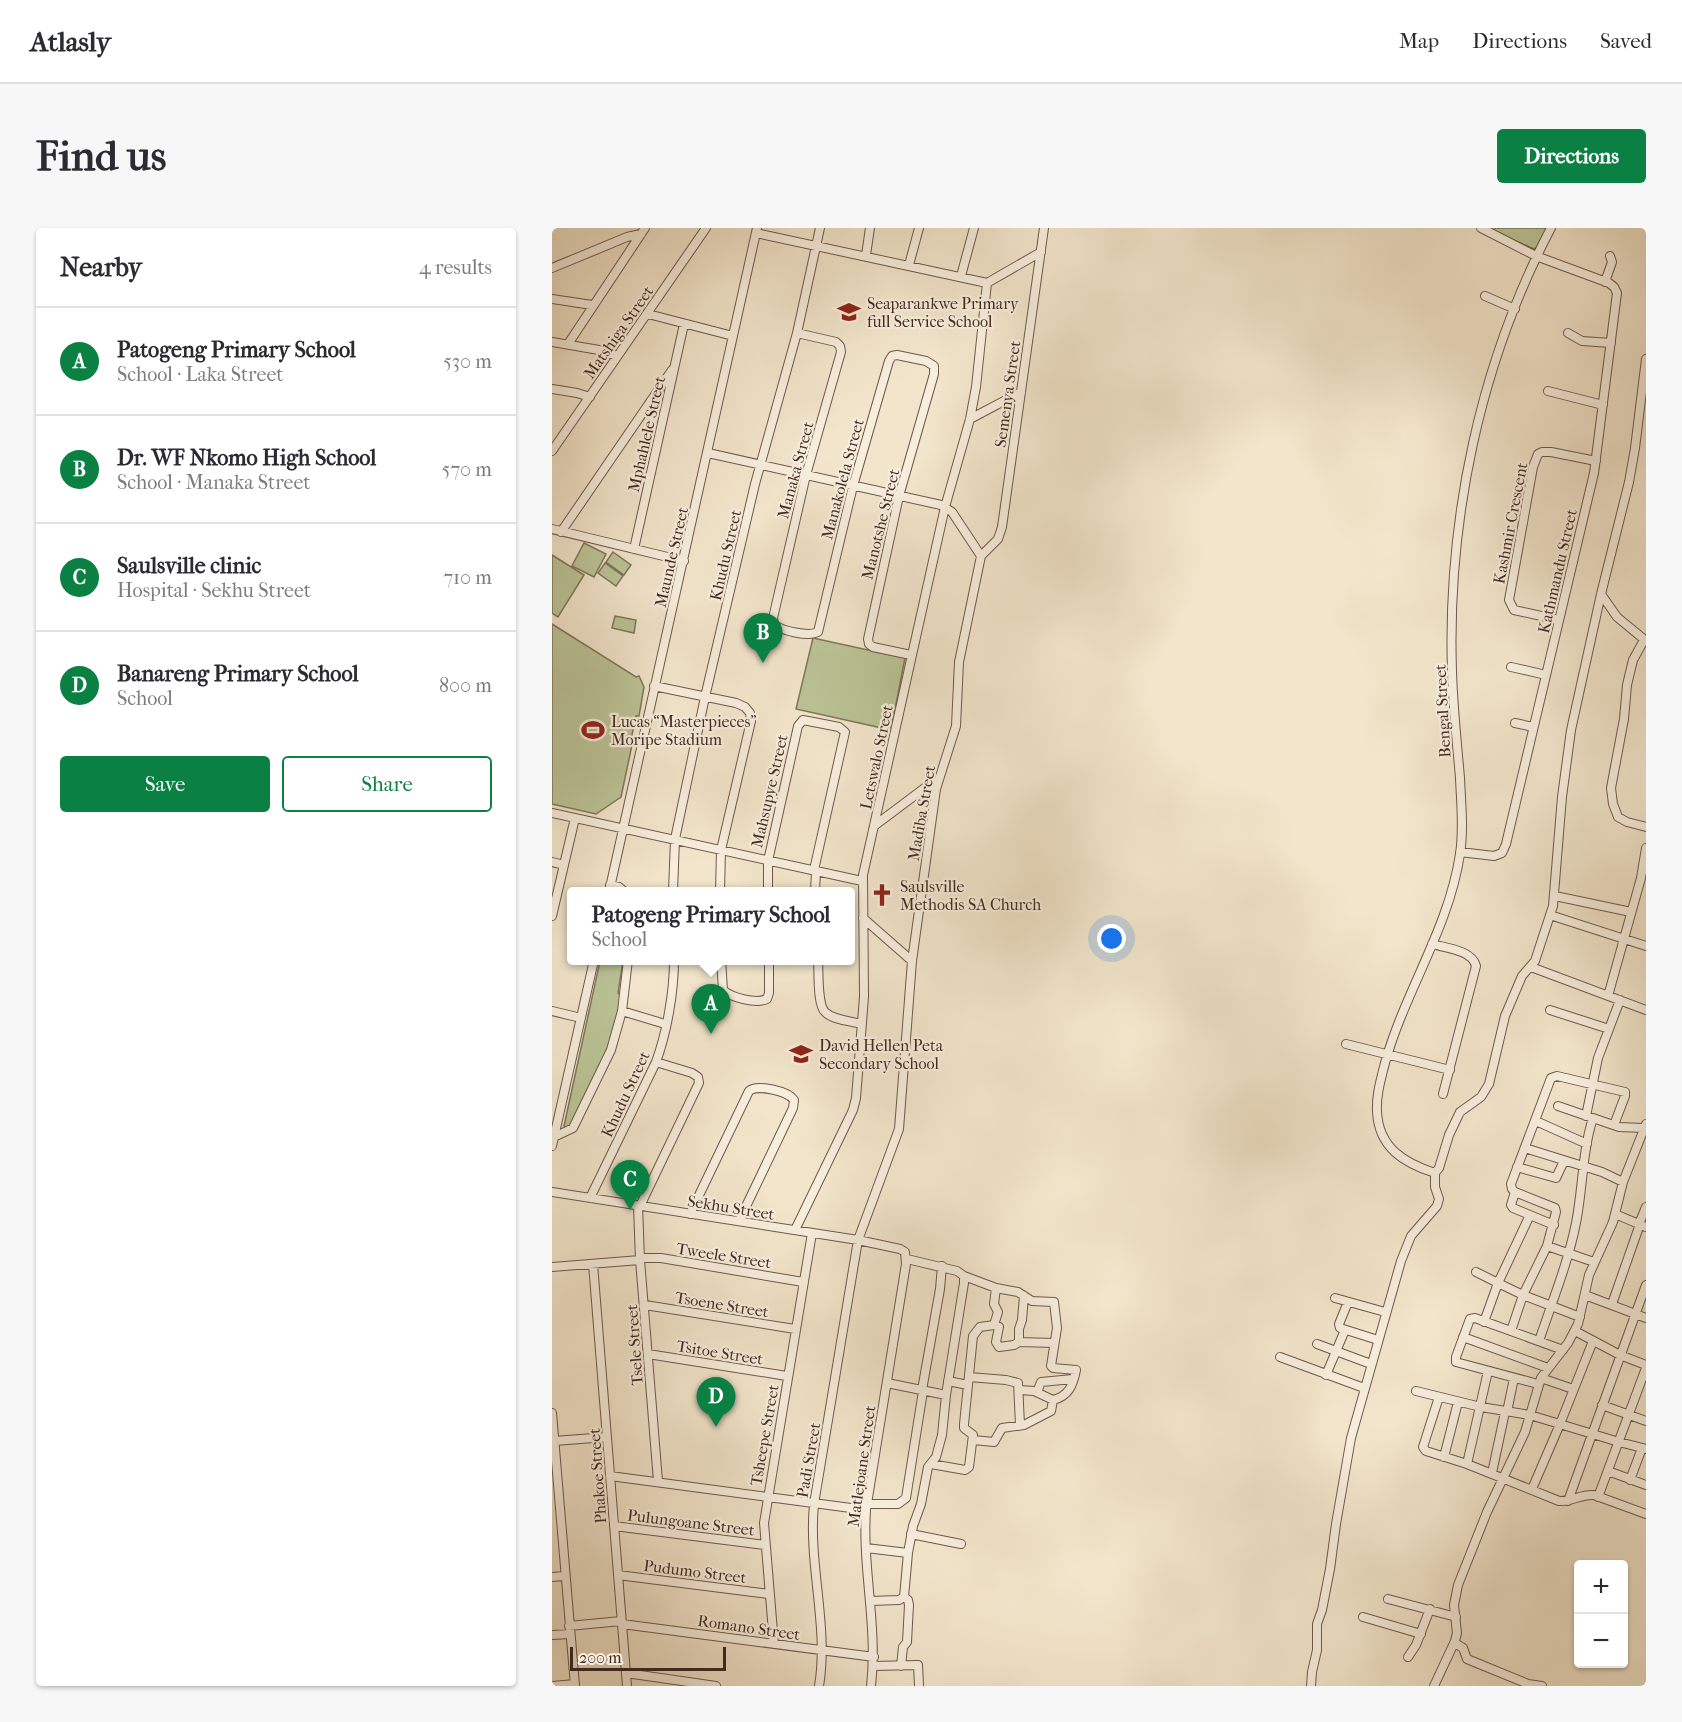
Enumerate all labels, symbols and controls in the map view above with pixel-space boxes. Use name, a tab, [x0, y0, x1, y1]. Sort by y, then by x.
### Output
text: Atlasly	[30, 25, 111, 58]
text: Map	[1399, 29, 1439, 53]
text: Directions	[1472, 29, 1567, 53]
text: Saved	[1600, 29, 1652, 53]
button: Directions	[1497, 129, 1646, 183]
text: Find us	[36, 132, 166, 181]
text: Nearby	[60, 252, 142, 283]
text: 4 results	[419, 256, 492, 279]
street label: Matshiga Street	[579, 282, 658, 382]
place label: Seaparankwe Primary full Service School	[867, 294, 1019, 331]
school or university icon: Seaparankwe Primary full Service School	[836, 299, 862, 325]
text: Patogeng Primary School	[117, 337, 356, 363]
street label: Semenya Street	[991, 339, 1024, 449]
text: A	[73, 350, 86, 373]
text: 530 m	[443, 350, 492, 373]
text: School · Laka Street	[117, 363, 283, 386]
street label: Mphahlele Street	[624, 374, 669, 494]
street label: Manakolela Street	[817, 416, 868, 542]
street label: Manaka Street	[773, 419, 818, 521]
text: Dr. WF Nkomo High School	[117, 445, 376, 471]
text: B	[73, 458, 86, 481]
text: 570 m	[442, 458, 492, 481]
street label: Kashmir Crescent	[1489, 460, 1532, 585]
street label: Manotshe Street	[858, 467, 903, 581]
text: School · Manaka Street	[117, 471, 310, 494]
street label: Maunde Street	[651, 505, 692, 609]
street label: Khudu Street	[706, 507, 745, 602]
street label: Kathmandu Street	[1534, 507, 1581, 635]
text: Saulsville clinic	[117, 553, 261, 579]
text: C	[73, 566, 86, 589]
text: 710 m	[443, 566, 492, 589]
text: Hospital · Sekhu Street	[117, 579, 311, 602]
pin: B	[744, 614, 782, 663]
text: Banareng Primary School	[117, 661, 359, 687]
street label: Bengal Street	[1431, 663, 1454, 758]
text: D	[72, 674, 87, 697]
text: 800 m	[439, 674, 492, 697]
text: School	[117, 687, 173, 710]
street label: Letswalo Street	[856, 703, 897, 811]
place label: Lucas “Masterpieces” Moripe Stadium	[611, 712, 757, 749]
sports icon: Lucas “Masterpieces” Moripe Stadium	[580, 717, 606, 743]
street label: Mahsupye Street	[747, 732, 792, 850]
button: Save	[60, 756, 270, 812]
button: Share	[282, 756, 492, 812]
street label: Madiba Street	[904, 763, 939, 862]
place label: Saulsville Methodis SA Church	[900, 877, 1041, 914]
church icon: Saulsville Methodis SA Church	[869, 882, 895, 908]
popup	[567, 887, 855, 965]
text: Patogeng Primary School	[592, 902, 830, 928]
your location	[1097, 924, 1126, 953]
text: School	[592, 928, 647, 951]
pin: A	[692, 984, 730, 1034]
place label: David Hellen Peta Secondary School	[819, 1036, 944, 1073]
school or university icon: David Hellen Peta Secondary School	[788, 1041, 814, 1067]
street label: Khudu Street	[597, 1048, 654, 1140]
pin: C	[610, 1160, 650, 1210]
street label: Sekhu Street	[686, 1191, 776, 1224]
street label: Tweele Street	[675, 1239, 773, 1272]
street label: Tsoene Street	[674, 1288, 770, 1321]
street label: Tsele Street	[622, 1304, 647, 1386]
street label: Tsitoe Street	[675, 1336, 765, 1369]
pin: D	[696, 1378, 736, 1427]
street label: Tsheepe Street	[746, 1383, 783, 1487]
street label: Matlejoane Street	[844, 1404, 879, 1528]
street label: Padi Street	[793, 1421, 824, 1499]
street label: Phakoe Street	[585, 1427, 610, 1524]
street label: Pulungoane Street	[626, 1505, 756, 1540]
street label: Pudumo Street	[642, 1556, 748, 1587]
map controls	[1574, 1560, 1628, 1668]
button: +	[1574, 1560, 1628, 1614]
street label: Romano Street	[697, 1611, 802, 1644]
button: −	[1574, 1614, 1628, 1668]
scale bar	[570, 1644, 726, 1672]
text: 200 m	[579, 1648, 622, 1667]

